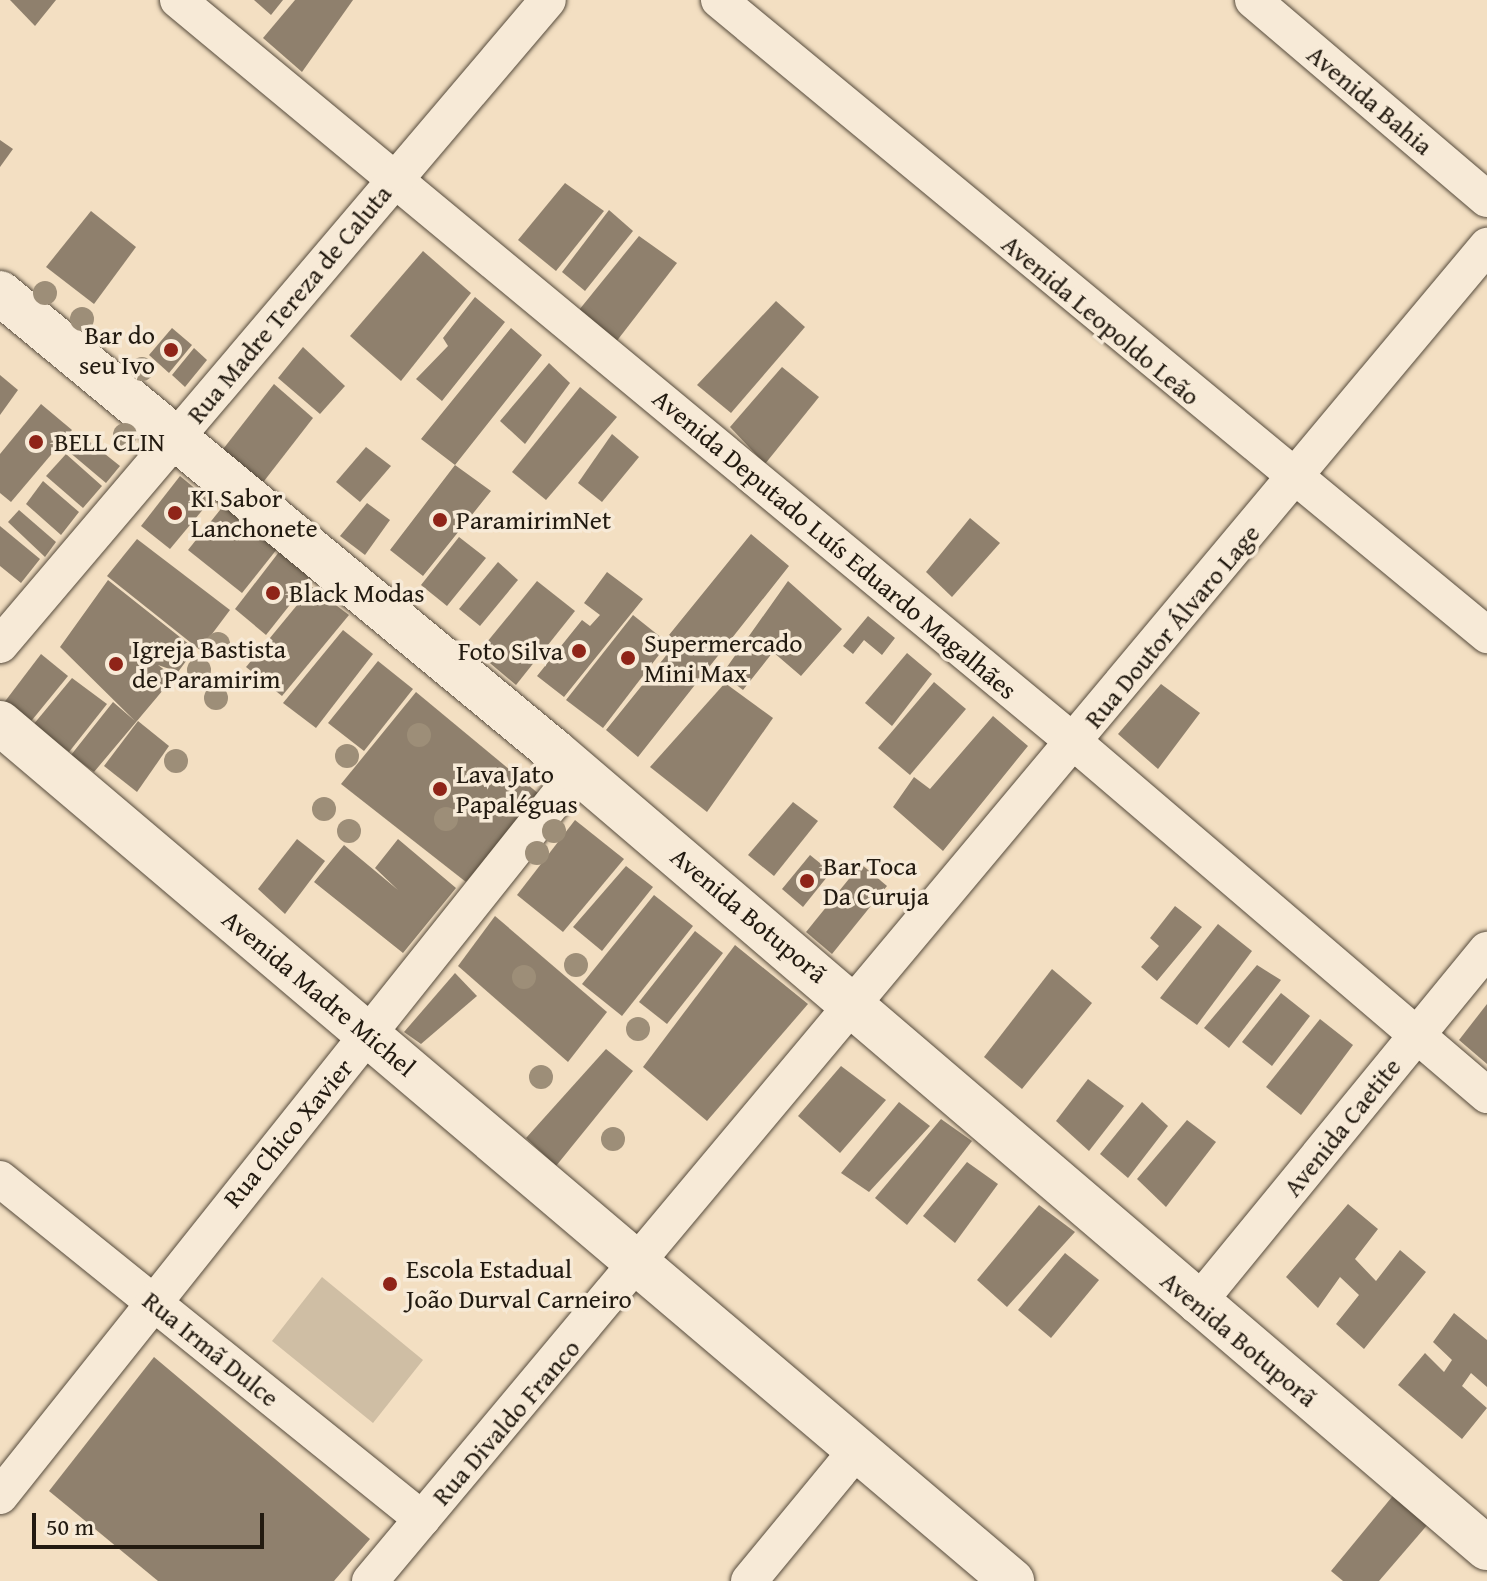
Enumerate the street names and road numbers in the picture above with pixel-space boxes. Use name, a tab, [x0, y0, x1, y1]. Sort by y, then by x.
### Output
street label: Avenida Bahia	[1301, 39, 1439, 161]
street label: Rua Madre Tereza de Caluta	[180, 178, 398, 430]
street label: Avenida Leopoldo Leão	[996, 228, 1206, 412]
street label: Avenida Deputado Luís Eduardo Magalhães	[647, 382, 1023, 706]
street label: Rua Doutor Álvaro Lage	[1078, 518, 1266, 734]
street label: Avenida Botuporã	[665, 841, 833, 989]
street label: Avenida Madre Michel	[216, 903, 422, 1083]
street label: Avenida Caetite	[1277, 1051, 1407, 1203]
street label: Rua Chico Xavier	[217, 1052, 359, 1214]
street label: Avenida Botuporã	[1155, 1265, 1323, 1413]
street label: Rua Irmã Dulce	[137, 1285, 285, 1413]
street label: Rua Divaldo Franco	[425, 1333, 587, 1511]

